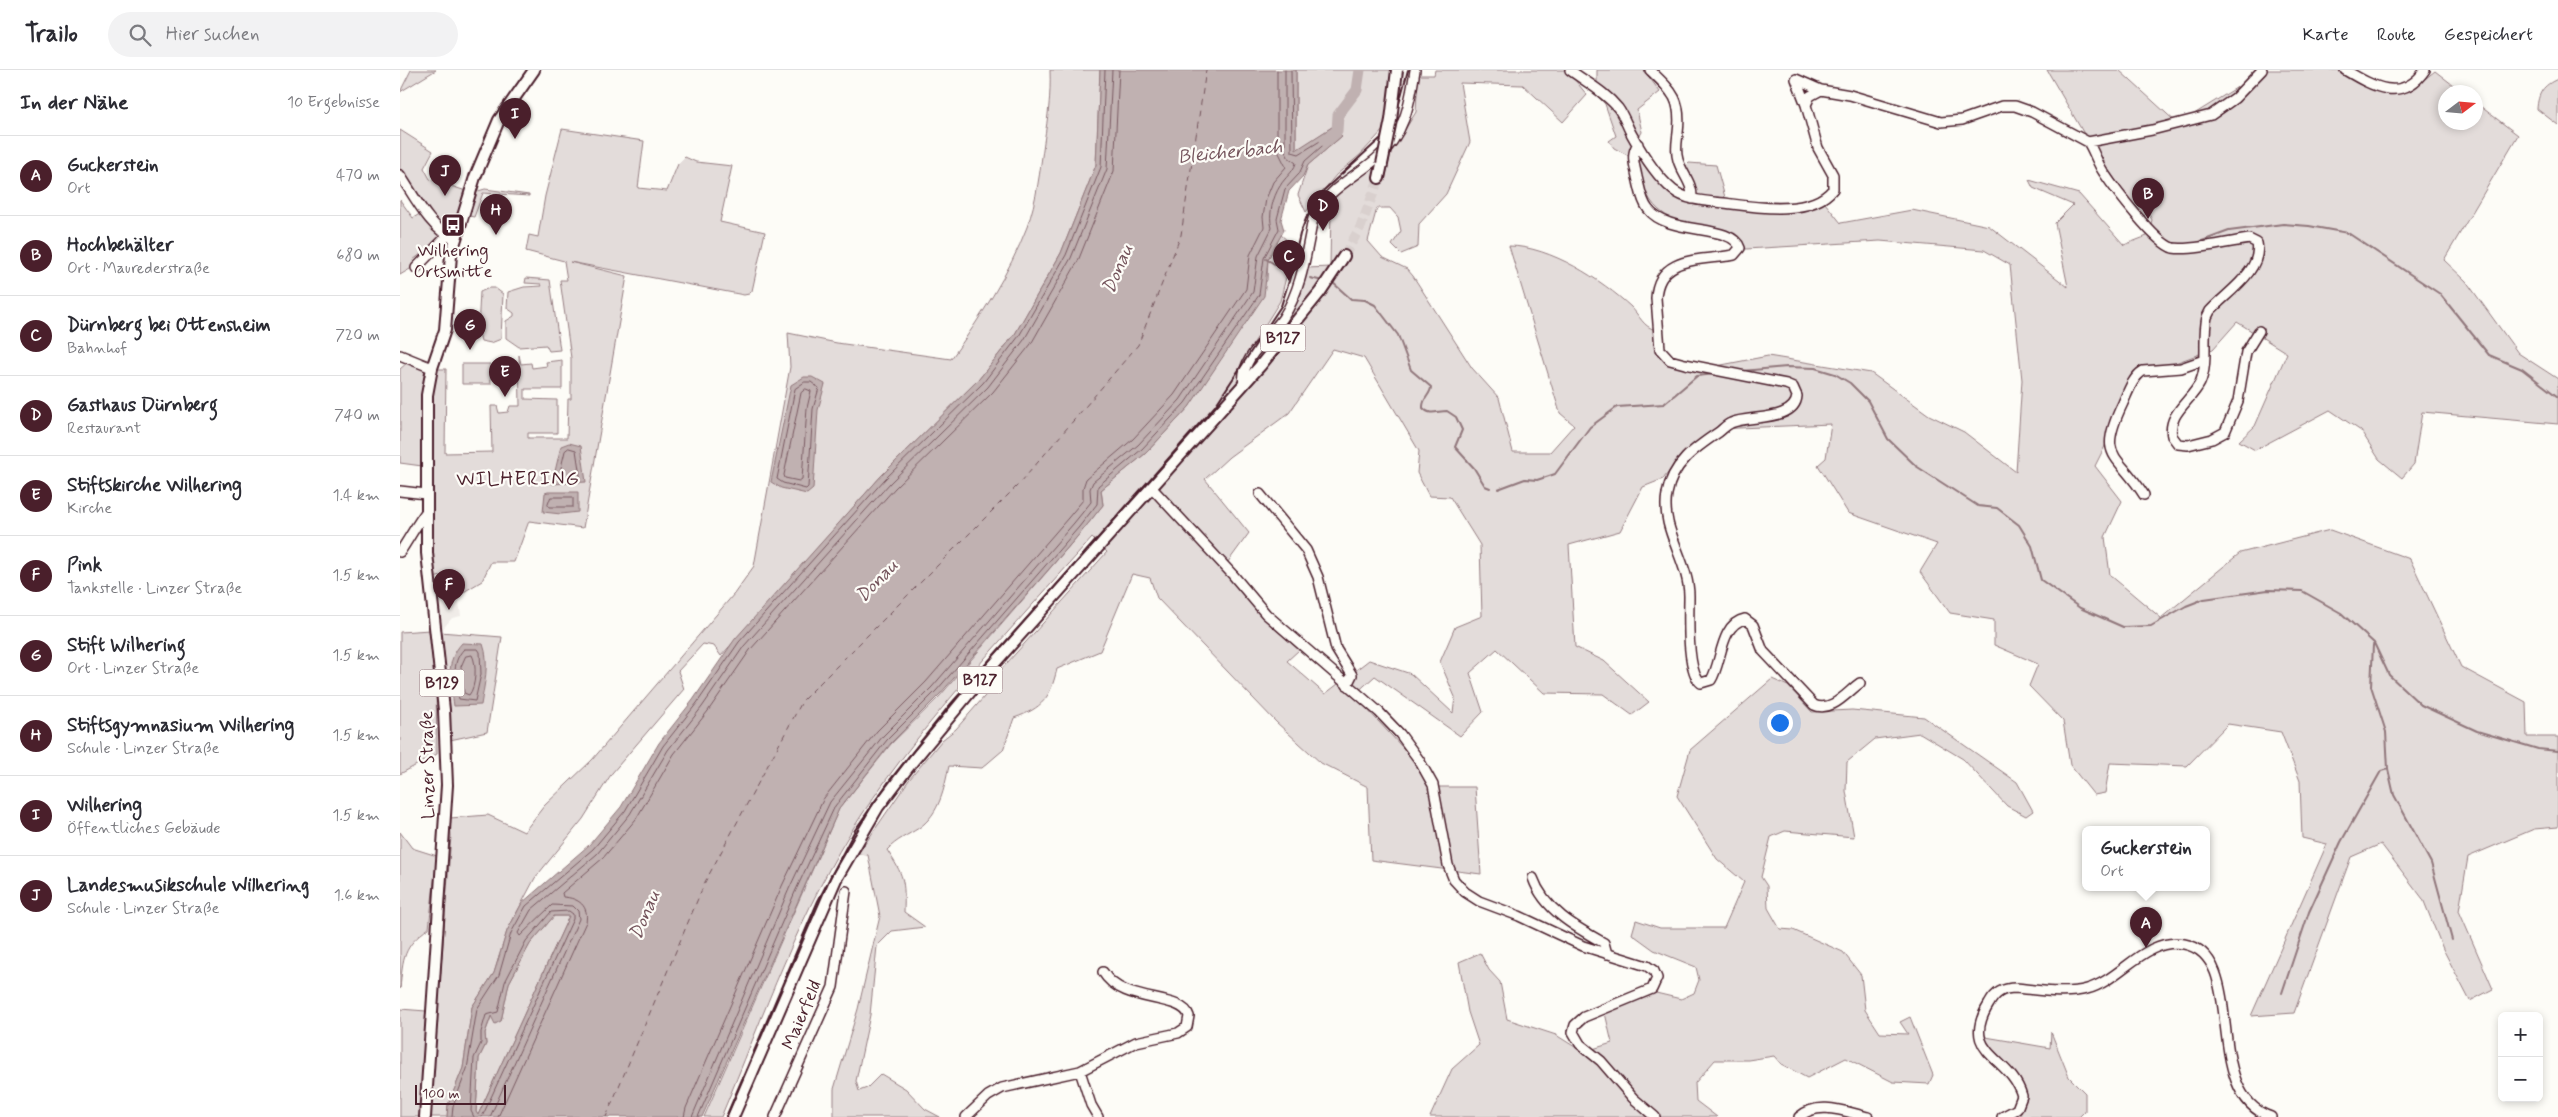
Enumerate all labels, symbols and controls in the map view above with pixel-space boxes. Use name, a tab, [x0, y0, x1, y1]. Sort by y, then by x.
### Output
search box	[108, 12, 458, 57]
text: Trailo	[25, 19, 78, 50]
icon: search	[126, 21, 154, 49]
text: Hier suchen	[166, 22, 259, 47]
text: Karte	[2303, 23, 2349, 47]
text: Route	[2377, 23, 2416, 47]
text: Gespeichert	[2444, 23, 2533, 47]
north arrow	[2438, 85, 2483, 130]
text: In der Nähe	[20, 89, 128, 117]
text: 10 Ergebnisse	[287, 92, 380, 113]
pin: I	[499, 98, 531, 139]
water label: Bleicherbach	[1177, 134, 1284, 170]
text: Guckerstein	[67, 153, 159, 178]
pin: J	[429, 155, 461, 196]
text: A	[31, 165, 41, 186]
text: 470 m	[336, 165, 380, 186]
text: Ort	[67, 178, 91, 199]
pin: B	[2132, 178, 2164, 219]
pin: D	[1307, 190, 1339, 231]
pin: H	[480, 194, 512, 235]
bus stop icon: Wilhering Ortsmitte	[440, 212, 466, 238]
text: Hochbehälter	[67, 233, 174, 258]
place label: Wilhering Ortsmitte	[414, 239, 493, 284]
water label: Donau	[1097, 240, 1140, 297]
pin: C	[1273, 240, 1305, 281]
text: B	[31, 245, 41, 266]
text: 680 m	[336, 245, 380, 266]
text: Ort · Maurederstraße	[67, 258, 210, 279]
pin: G	[454, 309, 486, 350]
text: Dürnberg bei Ottensheim	[67, 313, 271, 338]
road number: B127	[1260, 324, 1306, 352]
text: C	[30, 325, 42, 346]
text: 720 m	[335, 325, 380, 346]
text: Bahnhof	[67, 338, 127, 359]
pin: E	[489, 356, 521, 397]
text: Gasthaus Dürnberg	[67, 393, 218, 418]
text: D	[30, 405, 42, 426]
text: 740 m	[334, 405, 380, 426]
text: Restaurant	[67, 418, 141, 439]
district label: WILHERING	[456, 466, 580, 493]
text: Stiftskirche Wilhering	[67, 473, 242, 498]
text: E	[31, 485, 41, 506]
text: 1.4 km	[333, 485, 380, 506]
text: Kirche	[67, 498, 112, 519]
text: Pink	[67, 553, 102, 578]
water label: Donau	[850, 554, 904, 608]
text: F	[32, 565, 40, 586]
text: 1.5 km	[332, 565, 380, 586]
pin: F	[433, 569, 465, 610]
text: Tankstelle · Linzer Straße	[67, 578, 242, 599]
text: Stift Wilhering	[67, 633, 186, 658]
text: G	[31, 645, 41, 666]
text: 1.5 km	[332, 645, 380, 666]
text: Ort · Linzer Straße	[67, 658, 199, 679]
road number: B127	[958, 666, 1002, 694]
road number: B129	[420, 670, 464, 696]
your location	[1767, 710, 1793, 736]
street label: Linzer Straße	[415, 711, 441, 819]
text: Stiftsgymnasium Wilhering	[67, 713, 294, 738]
text: H	[31, 725, 41, 746]
text: 1.5 km	[332, 725, 380, 746]
text: Schule · Linzer Straße	[67, 738, 219, 759]
text: Wilhering	[67, 793, 142, 818]
text: I	[32, 805, 40, 826]
text: 1.5 km	[332, 805, 380, 826]
text: Öffentliches Gebäude	[67, 818, 221, 839]
popup	[2082, 826, 2210, 891]
text: Guckerstein	[2100, 836, 2192, 861]
text: Ort	[2100, 861, 2124, 882]
text: Landesmusikschule Wilhering	[67, 873, 309, 898]
text: J	[31, 885, 41, 906]
text: 1.6 km	[334, 885, 380, 906]
water label: Donau	[624, 886, 667, 943]
text: Schule · Linzer Straße	[67, 898, 219, 919]
pin: A	[2130, 907, 2162, 948]
street label: Maierfeld	[777, 976, 827, 1054]
map controls	[2498, 1012, 2543, 1102]
button: +	[2498, 1012, 2543, 1057]
button: −	[2498, 1057, 2543, 1102]
scale bar	[415, 1082, 506, 1105]
text: 100 m	[422, 1085, 460, 1103]

